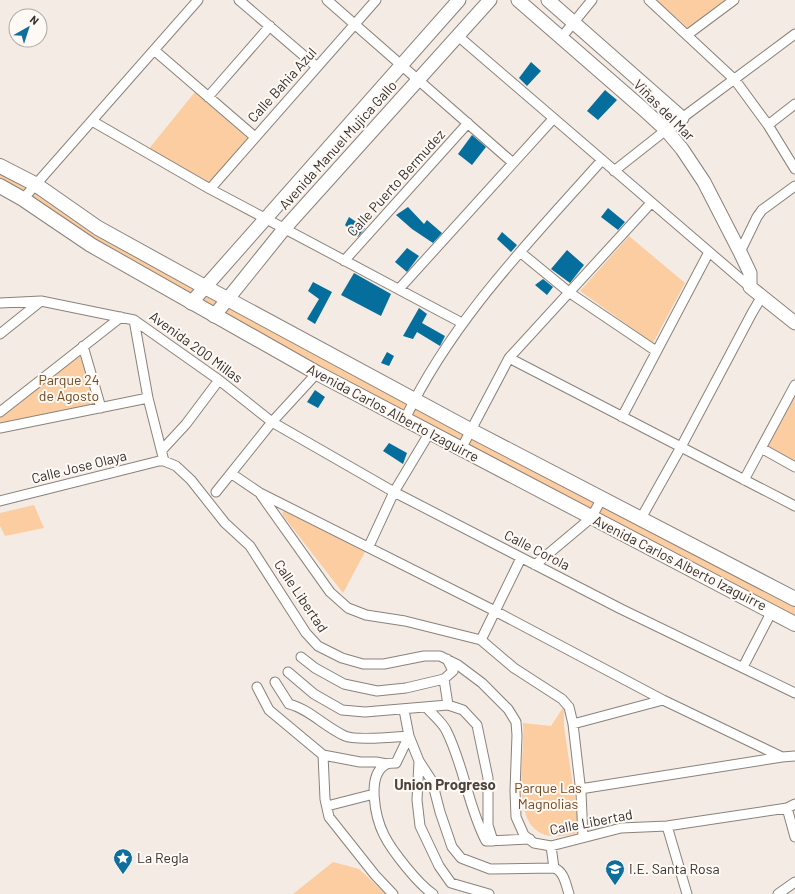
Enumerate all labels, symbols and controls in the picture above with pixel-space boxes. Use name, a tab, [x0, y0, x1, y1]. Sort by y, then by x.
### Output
north arrow	[8, 8, 48, 48]
text: N	[28, 12, 42, 27]
street label: Calle Bahia Azul	[244, 44, 320, 126]
street label: Viñas del Mar	[630, 76, 698, 144]
street label: Avenida Manuel Mujica Gallo	[275, 77, 400, 213]
street label: Calle Puerto Bermudez	[343, 126, 448, 240]
street label: Avenida 200 Millas	[147, 307, 246, 386]
street label: Avenida Carlos Alberto Izaguirre	[304, 360, 482, 465]
park label: Parque 24 de Agosto	[38, 371, 100, 404]
street label: Calle Jose Olaya	[30, 446, 128, 487]
street label: Avenida Carlos Alberto Izaguirre	[591, 511, 770, 614]
street label: Calle Corola	[502, 526, 573, 573]
street label: Calle Libertad	[271, 556, 332, 635]
district label: Union Progreso	[394, 775, 496, 793]
park label: Parque Las Magnolias	[514, 779, 582, 812]
street label: Calle Libertad	[548, 805, 634, 838]
place icon: La Regla	[112, 847, 134, 875]
place label: La Regla	[137, 849, 189, 866]
school or university icon: I.E. Santa Rosa	[604, 858, 626, 886]
place label: I.E. Santa Rosa	[629, 860, 720, 877]

